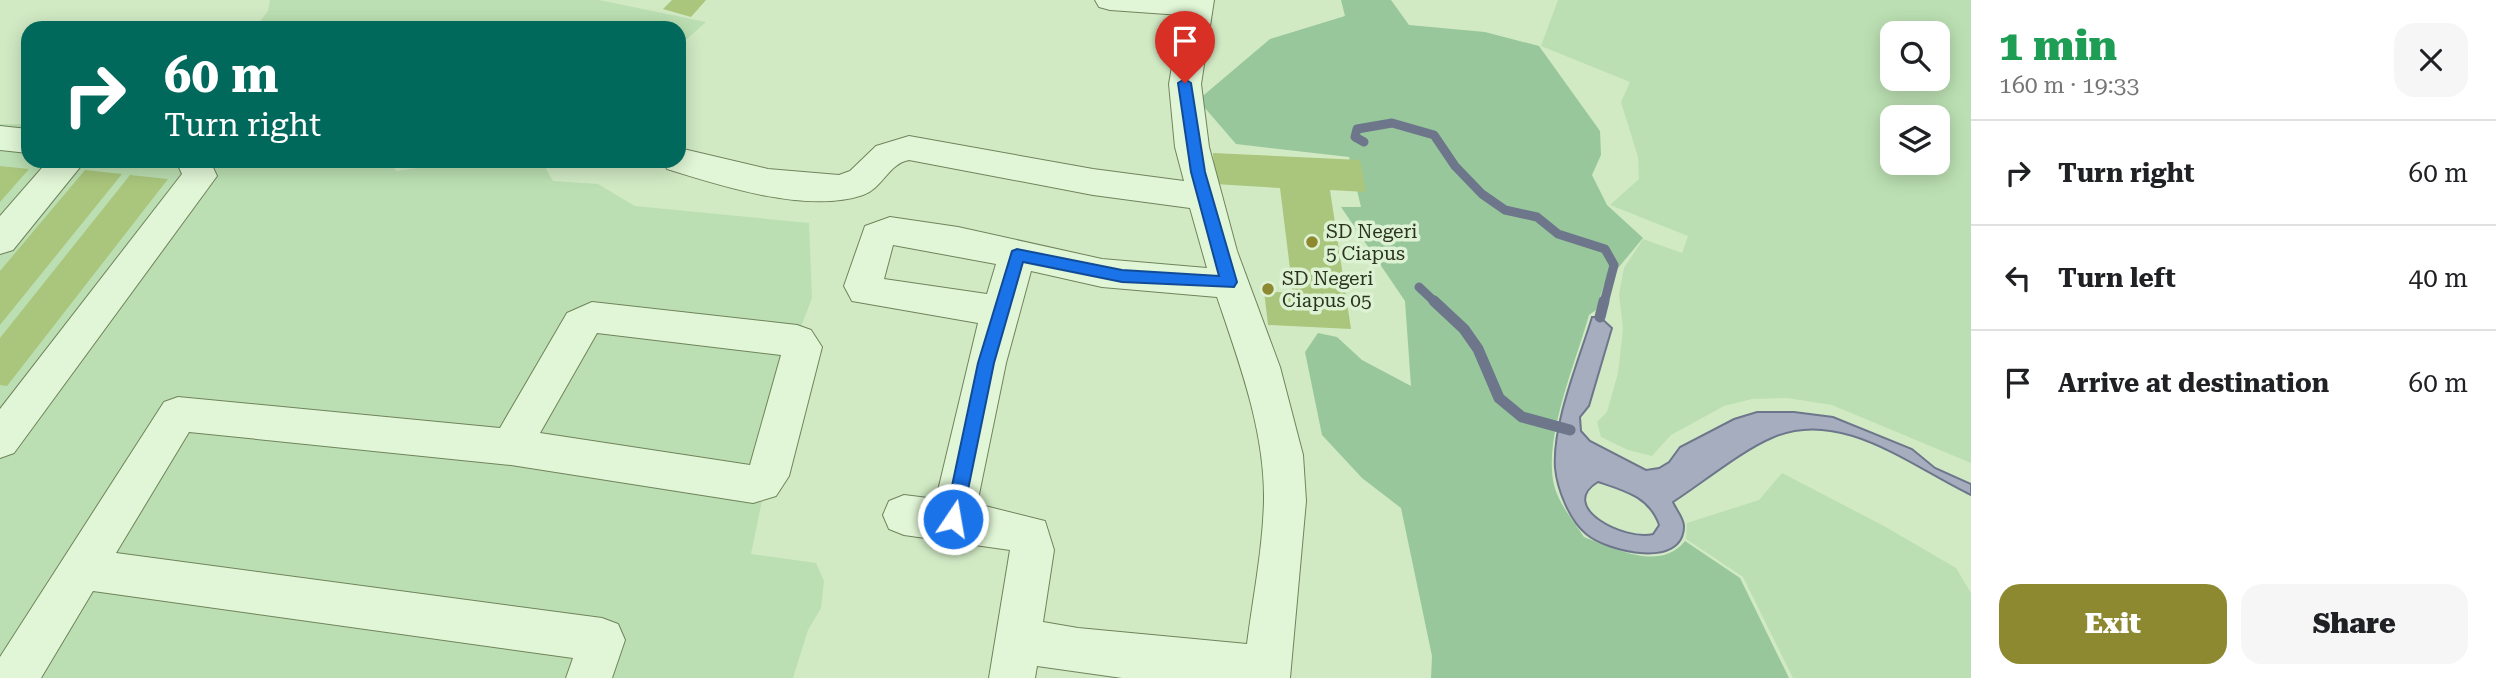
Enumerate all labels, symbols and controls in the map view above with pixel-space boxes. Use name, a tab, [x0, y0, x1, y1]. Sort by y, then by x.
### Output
pin	[1155, 11, 1215, 83]
map controls	[1880, 21, 1950, 175]
button: search	[1880, 21, 1950, 91]
text: 1 min	[1999, 21, 2117, 70]
icon: arrive	[1166, 22, 1204, 60]
button: close	[2394, 23, 2468, 97]
text: 60 m	[164, 47, 279, 104]
icon: right	[49, 49, 140, 140]
text: 160 m · 19:33	[1999, 72, 2139, 99]
button: layers	[1880, 105, 1950, 175]
text: Turn right	[164, 106, 321, 144]
icon: right	[1999, 154, 2037, 192]
text: Turn right	[2058, 158, 2194, 188]
text: 60 m	[2409, 158, 2468, 188]
place label: SD Negeri 5 Ciapus	[1326, 220, 1417, 265]
marker: SD Negeri 5 Ciapus	[1304, 234, 1320, 250]
icon: left	[1999, 259, 2037, 297]
text: Turn left	[2058, 263, 2176, 293]
text: 40 m	[2409, 263, 2468, 293]
place label: SD Negeri Ciapus 05	[1282, 267, 1373, 312]
marker: SD Negeri Ciapus 05	[1260, 281, 1276, 297]
icon: arrive	[1999, 364, 2037, 402]
text: Arrive at destination	[2058, 368, 2329, 398]
text: 60 m	[2409, 368, 2468, 398]
position arrow	[916, 482, 990, 556]
button: Exit	[1999, 584, 2227, 664]
button: Share	[2241, 584, 2468, 664]

